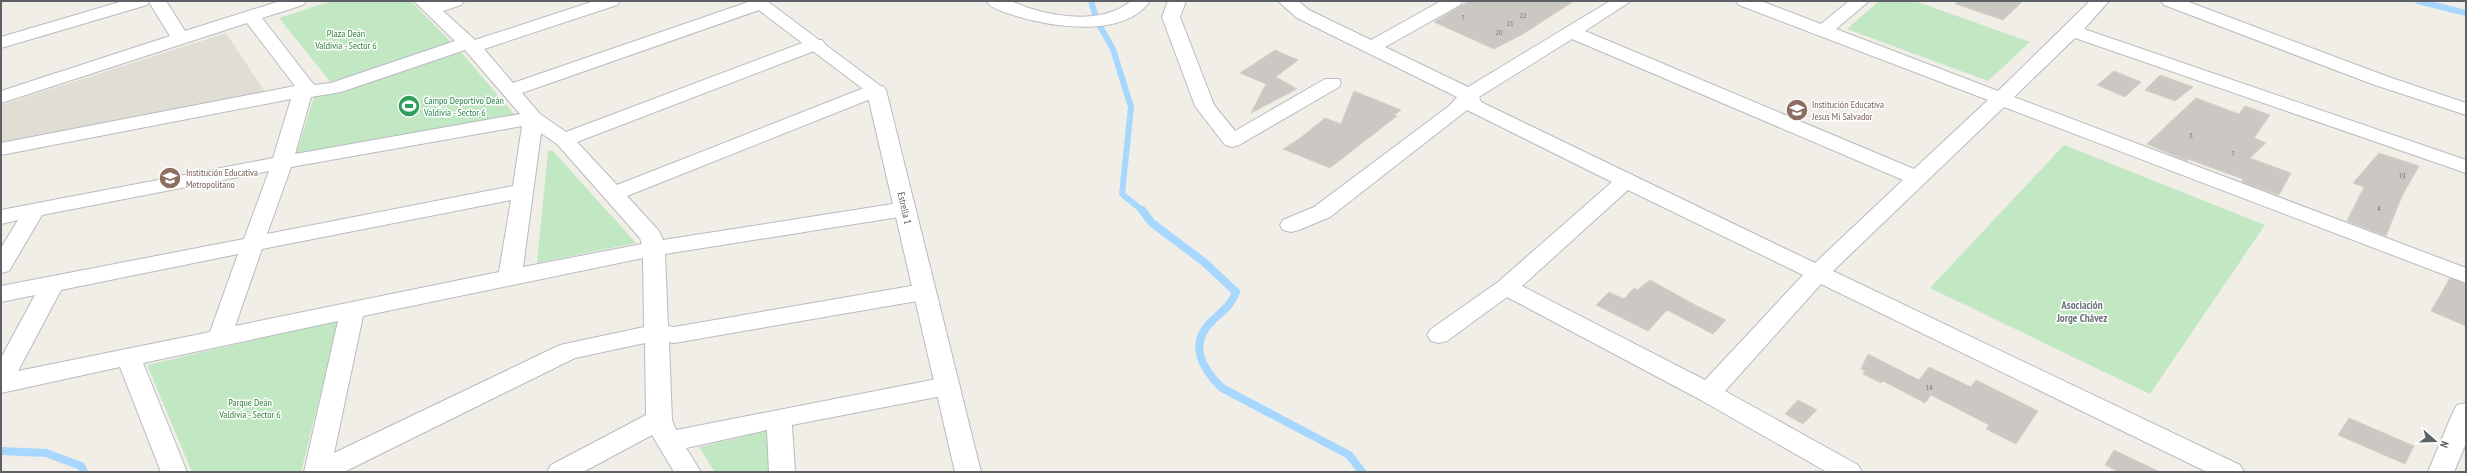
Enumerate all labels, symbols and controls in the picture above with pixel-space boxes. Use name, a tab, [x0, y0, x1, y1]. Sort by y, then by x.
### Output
house number: 22	[1519, 10, 1527, 20]
house number: 7	[1461, 12, 1465, 22]
house number: 21	[1506, 18, 1514, 28]
park label: Plaza Deán Valdivia - Sector 6	[314, 27, 377, 52]
house number: 20	[1495, 27, 1503, 37]
sports icon: Campo Deportivo Deán Valdivia - Sector 6	[396, 93, 422, 119]
place label: Campo Deportivo Deán Valdivia - Sector 6	[423, 94, 504, 119]
school or university icon: Institución Educativa Jesus Mi Salvador	[1784, 97, 1810, 123]
place label: Institución Educativa Jesus Mi Salvador	[1811, 98, 1884, 123]
house number: 8	[2189, 130, 2193, 140]
house number: 7	[2231, 148, 2235, 158]
school or university icon: Institución Educativa Metropolitano	[157, 165, 183, 191]
place label: Institución Educativa Metropolitano	[186, 166, 258, 191]
house number: 19	[2398, 170, 2406, 180]
street label: Estrella 1	[895, 191, 915, 225]
house number: 4	[2377, 203, 2381, 213]
district label: Asociación Jorge Chávez	[2056, 298, 2107, 325]
house number: 14	[1925, 382, 1933, 392]
park label: Parque Deán Valdivia - Sector 6	[218, 396, 281, 421]
north arrow	[2415, 421, 2455, 461]
text: N	[2437, 439, 2452, 450]

